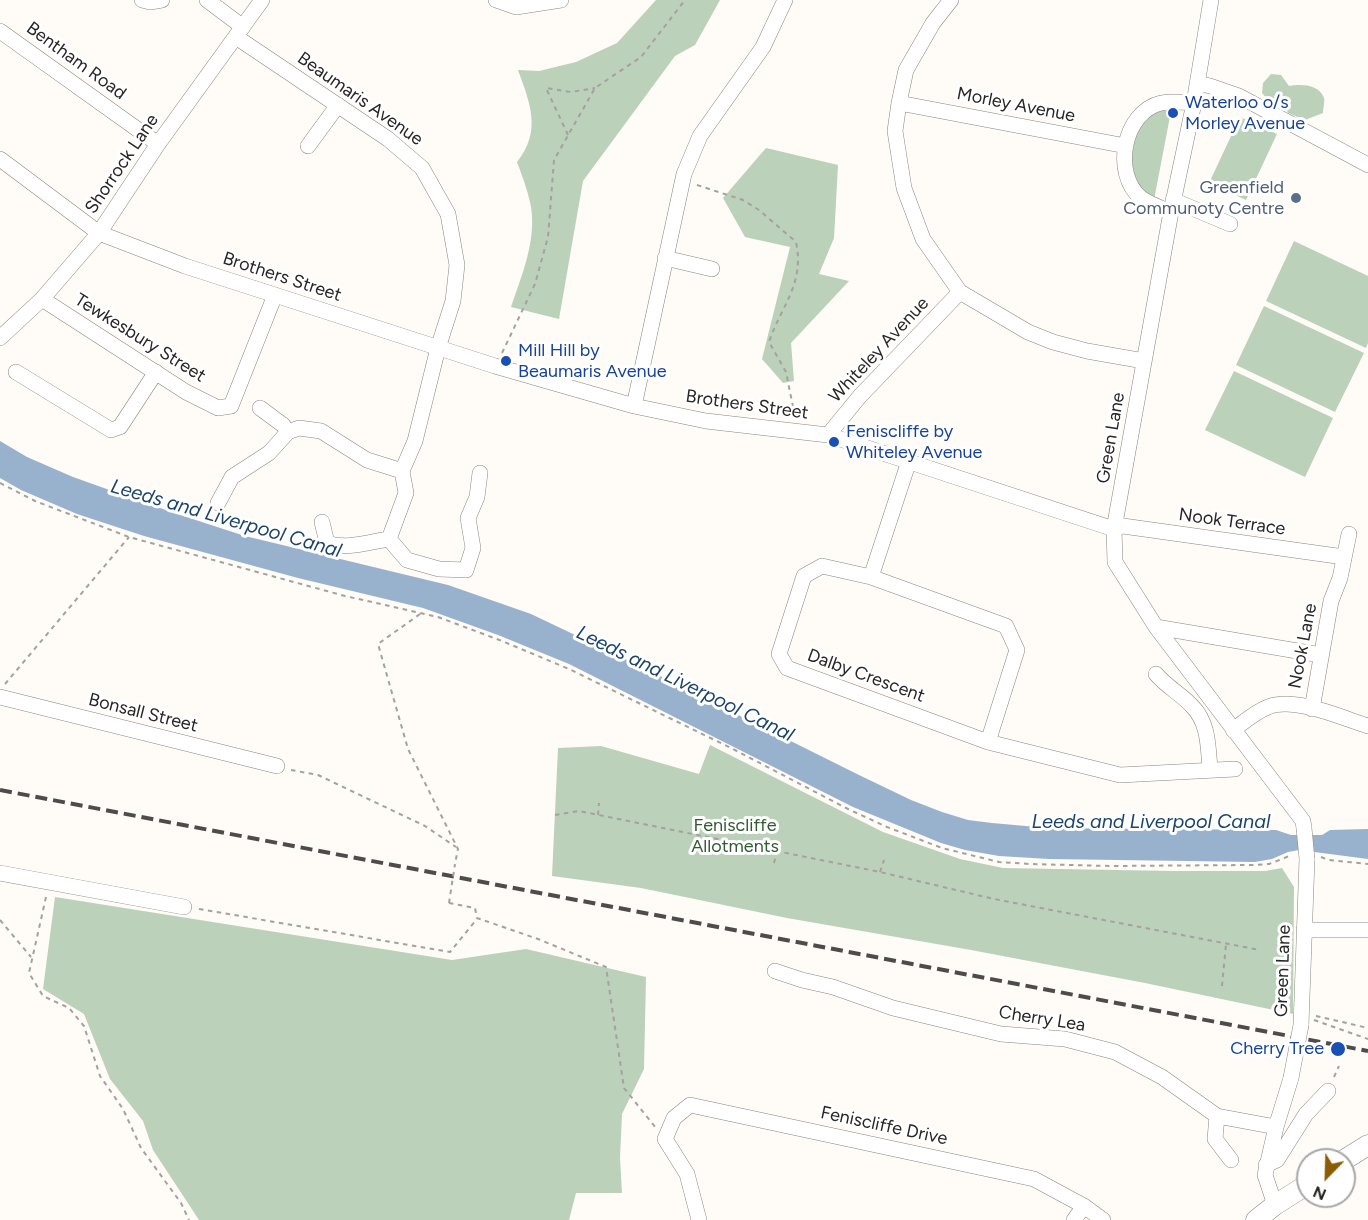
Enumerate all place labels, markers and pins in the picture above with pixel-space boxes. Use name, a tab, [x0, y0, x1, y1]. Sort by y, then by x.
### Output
place label: Waterloo o/s Morley Avenue	[1185, 92, 1305, 134]
marker: Waterloo o/s Morley Avenue	[1166, 106, 1180, 120]
place label: Greenfield Communoty Centre	[1123, 177, 1284, 219]
marker: Greenfield Communoty Centre	[1289, 191, 1303, 205]
place label: Mill Hill by Beaumaris Avenue	[518, 340, 667, 382]
marker: Mill Hill by Beaumaris Avenue	[499, 354, 513, 368]
place label: Feniscliffe by Whiteley Avenue	[846, 421, 982, 464]
marker: Feniscliffe by Whiteley Avenue	[827, 435, 841, 449]
place label: Cherry Tree	[1230, 1038, 1324, 1060]
marker: Cherry Tree	[1329, 1040, 1347, 1058]

